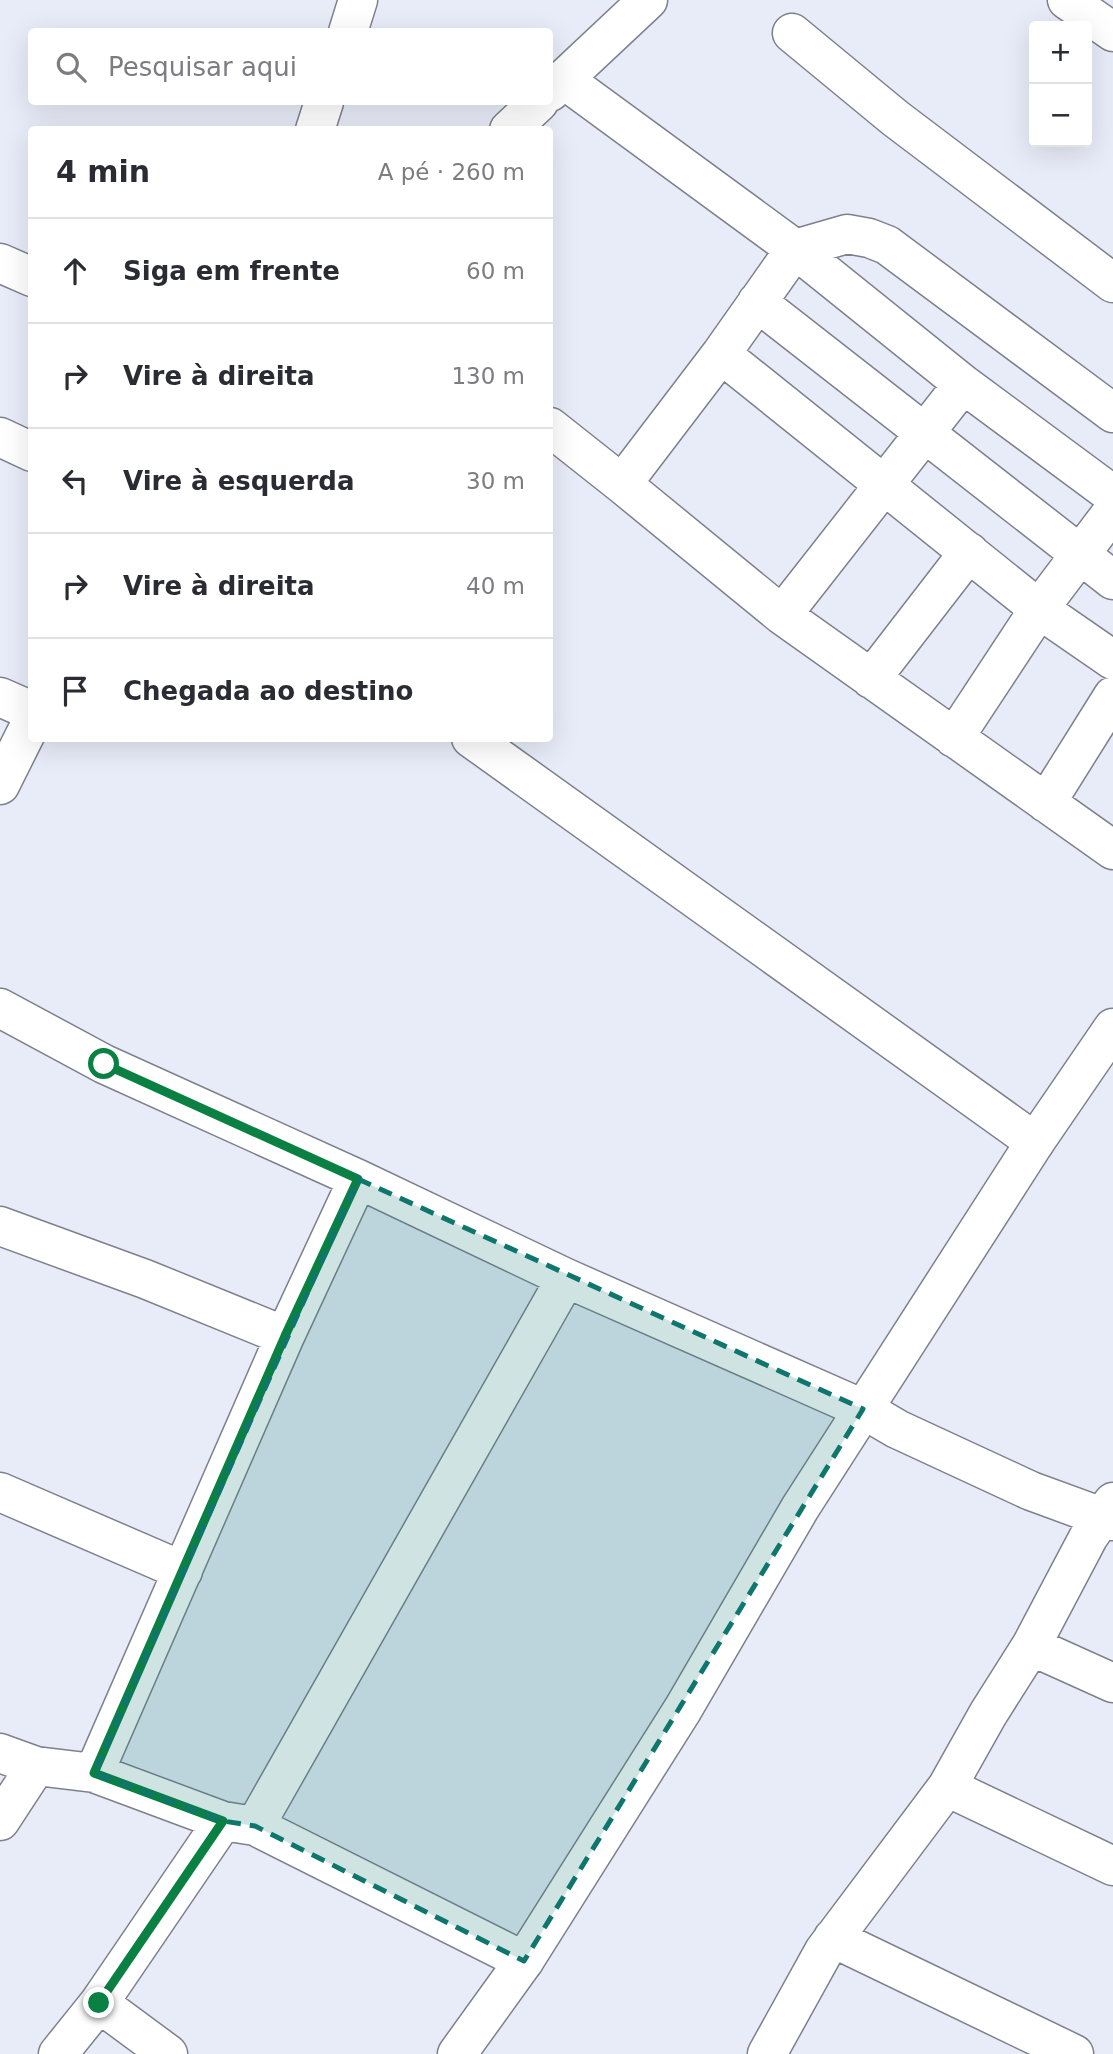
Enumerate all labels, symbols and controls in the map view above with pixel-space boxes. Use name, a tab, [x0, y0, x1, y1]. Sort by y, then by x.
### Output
map controls	[1029, 21, 1092, 147]
button: +	[1029, 21, 1092, 84]
search box	[28, 28, 553, 105]
icon: search	[52, 48, 90, 86]
text: Pesquisar aqui	[108, 52, 297, 82]
button: −	[1029, 84, 1092, 147]
text: 4 min	[56, 154, 150, 189]
text: A pé · 260 m	[378, 159, 525, 185]
icon: ahead	[56, 252, 94, 290]
text: Siga em frente	[123, 256, 340, 286]
text: 60 m	[466, 258, 525, 284]
icon: right	[56, 357, 94, 395]
text: Vire à direita	[123, 361, 315, 391]
text: 130 m	[451, 363, 525, 389]
icon: left	[56, 462, 94, 500]
text: Vire à esquerda	[123, 466, 355, 496]
text: 30 m	[466, 468, 525, 494]
icon: right	[56, 567, 94, 605]
text: Vire à direita	[123, 571, 315, 601]
text: 40 m	[466, 573, 525, 599]
icon: arrive	[56, 672, 94, 710]
text: Chegada ao destino	[123, 676, 413, 706]
route start	[88, 1048, 119, 1079]
route end	[83, 1987, 114, 2018]

